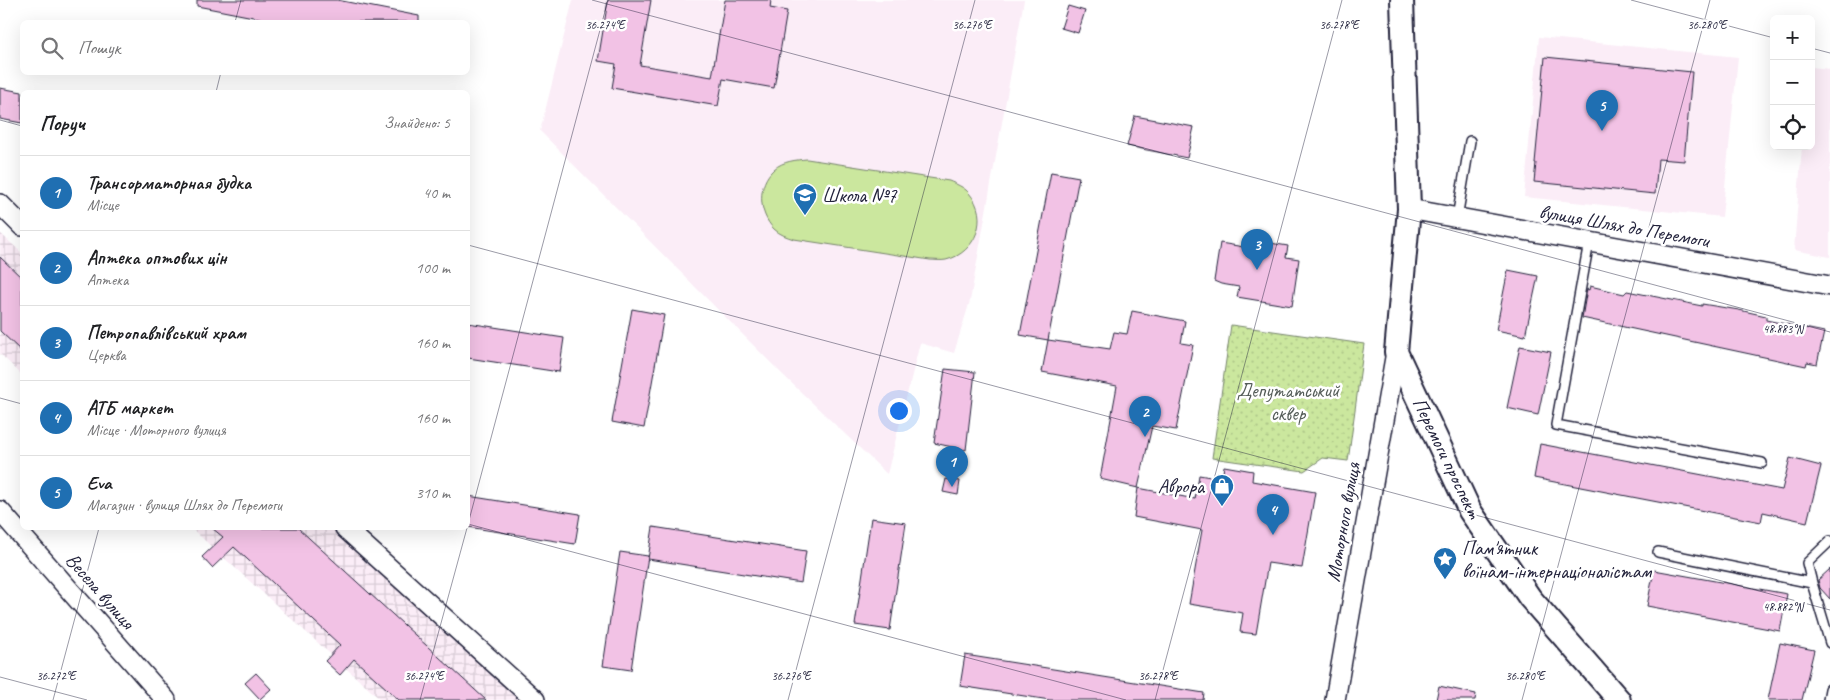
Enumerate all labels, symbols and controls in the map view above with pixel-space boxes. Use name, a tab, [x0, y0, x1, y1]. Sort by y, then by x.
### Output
map controls	[1770, 15, 1815, 150]
button: +	[1770, 15, 1815, 60]
text: 36.274°E	[585, 17, 626, 33]
text: 36.276°E	[952, 17, 993, 33]
text: 36.278°E	[1319, 17, 1360, 33]
text: 36.280°E	[1687, 17, 1728, 33]
search box	[20, 20, 470, 75]
icon: search	[38, 34, 66, 62]
text: Пошук	[78, 36, 120, 60]
button: −	[1770, 60, 1815, 105]
pin: 5	[1586, 90, 1618, 131]
button: locate	[1770, 105, 1815, 150]
text: Поруч	[40, 110, 85, 136]
text: Знайдено: 5	[384, 113, 450, 133]
text: Трансорматорная будка	[87, 171, 251, 195]
school or university icon: Школа №7	[792, 182, 818, 216]
text: 1	[52, 183, 60, 203]
text: 40 m	[423, 183, 450, 203]
place label: Школа №7	[822, 183, 897, 208]
text: Місце	[87, 195, 119, 215]
street label: вулиця Шлях до Перемоги	[1537, 199, 1713, 254]
pin: 3	[1241, 229, 1273, 270]
text: Аптека оптових цін	[87, 246, 227, 270]
text: 2	[52, 258, 60, 278]
text: 100 m	[416, 258, 450, 278]
text: Аптека	[87, 270, 128, 290]
text: Петропавлівський храм	[87, 321, 246, 345]
text: 48.883°N	[1763, 321, 1805, 337]
text: 3	[52, 333, 60, 353]
text: 160 m	[416, 333, 450, 353]
text: Церква	[87, 345, 126, 365]
park label: Депутатський сквер	[1237, 378, 1341, 426]
street label: Перемоги проспект	[1407, 393, 1487, 523]
text: АТБ маркет	[87, 396, 172, 420]
pin: 2	[1129, 396, 1161, 437]
your location	[886, 398, 912, 424]
text: 4	[52, 408, 60, 428]
text: 160 m	[416, 408, 450, 428]
text: Місце · Моторного вулиця	[87, 420, 226, 440]
pin: 1	[936, 446, 968, 487]
street label: Моторного вулиця	[1320, 460, 1366, 583]
text: Eva	[87, 471, 112, 495]
shop icon: Аврора	[1209, 473, 1235, 507]
place label: Аврора	[1158, 474, 1206, 499]
text: 5	[53, 483, 59, 503]
text: 310 m	[416, 483, 450, 503]
pin: 4	[1257, 494, 1289, 535]
text: Магазин · вулиця Шлях до Перемоги	[87, 495, 282, 515]
place label: Пам'ятник воїнам-інтернаціоналістам	[1462, 536, 1652, 584]
place icon: Пам'ятник воїнам-інтернаціоналістам	[1432, 546, 1458, 580]
street label: Весела вулиця	[60, 548, 141, 636]
text: 48.882°N	[1763, 599, 1805, 615]
text: 36.272°E	[36, 668, 77, 684]
text: 36.274°E	[404, 668, 445, 684]
text: 36.276°E	[771, 668, 812, 684]
text: 36.278°E	[1138, 668, 1179, 684]
text: 36.280°E	[1505, 668, 1546, 684]

